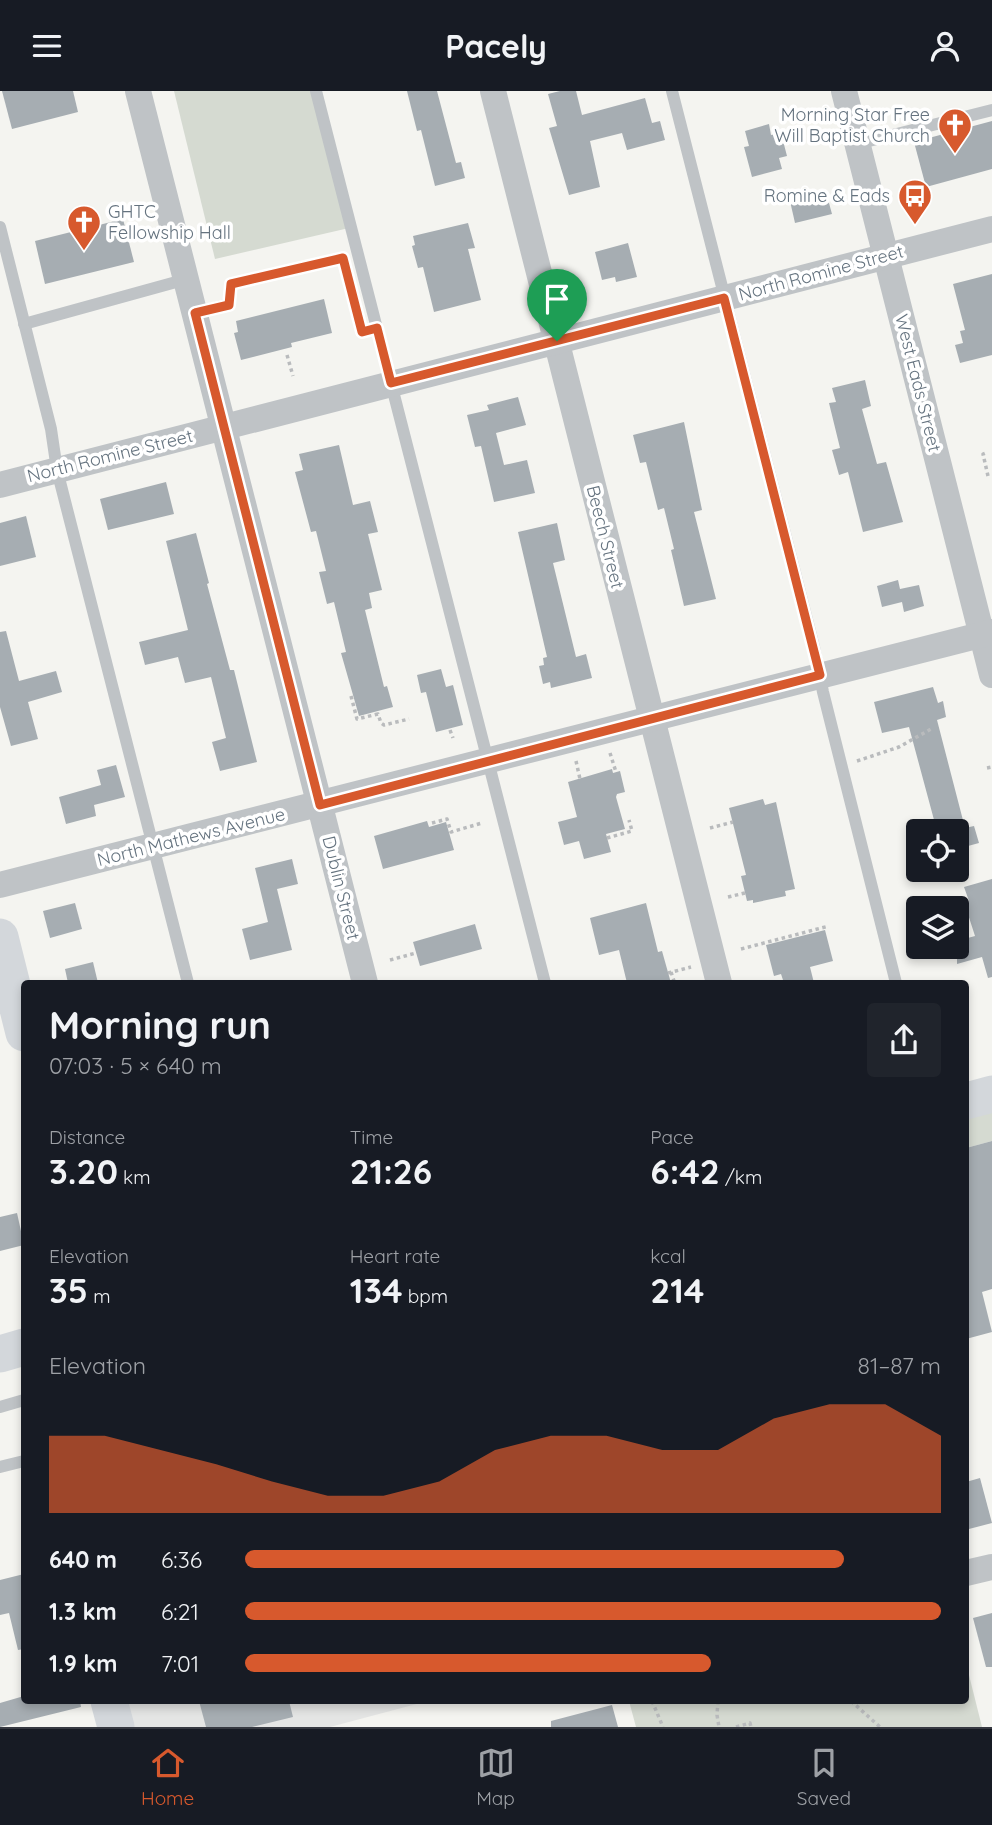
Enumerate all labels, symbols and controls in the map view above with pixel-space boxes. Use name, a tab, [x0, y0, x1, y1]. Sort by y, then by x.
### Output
text: Pacely	[445, 26, 547, 66]
icon: menu	[28, 27, 66, 65]
icon: person	[926, 27, 964, 65]
place label: Morning Star Free Will Baptist Church	[774, 103, 930, 147]
church icon: Morning Star Free Will Baptist Church	[936, 106, 974, 155]
bus stop icon: Romine & Eads	[896, 177, 934, 226]
place label: Romine & Eads	[764, 184, 890, 207]
place label: GHTC Fellowship Hall	[108, 200, 231, 244]
church icon: GHTC Fellowship Hall	[65, 203, 103, 252]
street label: North Romine Street	[736, 239, 906, 306]
pin	[527, 269, 587, 341]
icon: arrive	[538, 280, 576, 318]
street label: West Eads Street	[890, 312, 947, 454]
street label: North Romine Street	[25, 424, 195, 487]
street label: Beech Street	[582, 483, 629, 591]
street label: North Mathews Avenue	[95, 802, 287, 871]
map controls	[906, 819, 969, 959]
button: locate	[906, 819, 969, 882]
street label: Dublin Street	[317, 833, 366, 942]
button: layers	[906, 896, 969, 959]
text: Morning run	[49, 1001, 271, 1049]
button: share	[867, 1003, 941, 1077]
text: 07:03 · 5 × 640 m	[49, 1051, 222, 1080]
text: Distance	[49, 1125, 125, 1149]
text: Time	[350, 1125, 393, 1149]
text: Pace	[650, 1125, 694, 1149]
text: 3.20	[49, 1149, 118, 1193]
text: 21:26	[350, 1149, 432, 1193]
text: 6:42	[650, 1149, 720, 1193]
text: km	[118, 1165, 151, 1189]
text: /km	[720, 1165, 762, 1189]
text: Elevation	[49, 1244, 129, 1268]
text: Heart rate	[350, 1244, 440, 1268]
text: kcal	[650, 1244, 686, 1268]
text: 35	[49, 1268, 88, 1312]
text: 134	[350, 1268, 403, 1312]
text: 214	[650, 1268, 704, 1312]
text: m	[88, 1284, 110, 1308]
text: bpm	[403, 1284, 448, 1308]
text: Elevation	[49, 1351, 146, 1380]
text: 81–87 m	[858, 1351, 941, 1380]
text: 640 m	[49, 1545, 117, 1574]
text: 6:36	[161, 1545, 202, 1574]
text: 1.3 km	[49, 1597, 117, 1626]
text: 6:21	[161, 1597, 199, 1626]
text: 1.9 km	[49, 1649, 117, 1678]
text: 7:01	[161, 1649, 199, 1678]
tab: Home	[141, 1744, 194, 1810]
tab: Map	[476, 1744, 515, 1810]
tab: Saved	[797, 1744, 851, 1810]

